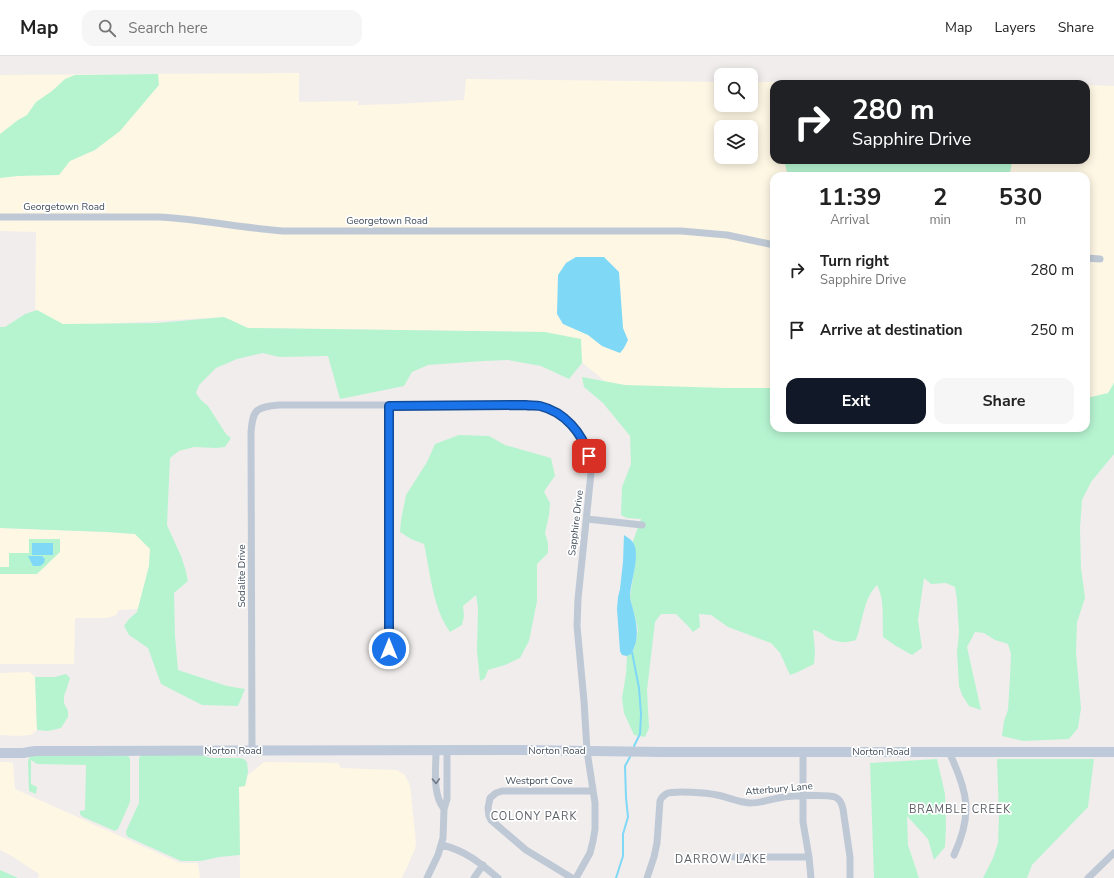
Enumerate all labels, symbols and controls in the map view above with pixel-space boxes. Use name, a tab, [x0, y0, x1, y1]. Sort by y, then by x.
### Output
search box	[82, 10, 362, 46]
text: Map	[20, 15, 58, 41]
icon: search	[96, 17, 118, 39]
text: Search here	[128, 18, 208, 38]
text: Map	[945, 18, 972, 37]
text: Layers	[994, 18, 1036, 37]
text: Share	[1058, 18, 1094, 37]
map controls	[714, 68, 758, 164]
button: search	[714, 68, 758, 112]
text: 280 m	[852, 91, 935, 129]
icon: right	[786, 96, 838, 148]
button: layers	[714, 120, 758, 164]
text: Sapphire Drive	[852, 127, 971, 151]
text: 11:39	[818, 181, 881, 213]
text: 2	[933, 181, 947, 213]
text: 530	[999, 181, 1042, 213]
street label: Georgetown Road	[23, 200, 105, 214]
text: Arrival	[830, 211, 869, 229]
text: min	[929, 211, 951, 229]
text: m	[1015, 211, 1026, 229]
street label: Georgetown Road	[346, 214, 428, 228]
text: Turn right	[820, 251, 889, 271]
icon: right	[786, 259, 808, 281]
text: 280 m	[1030, 260, 1074, 280]
text: Sapphire Drive	[820, 271, 906, 289]
icon: arrive	[786, 319, 808, 341]
text: Arrive at destination	[820, 320, 963, 340]
text: 250 m	[1030, 320, 1074, 340]
button: Exit	[786, 378, 926, 424]
button: Share	[934, 378, 1074, 424]
pin	[572, 439, 606, 473]
icon: arrive	[578, 445, 600, 467]
street label: Sapphire Drive	[565, 489, 587, 557]
street label: Sodalite Drive	[235, 544, 249, 608]
position arrow	[368, 628, 410, 670]
street label: Norton Road	[204, 744, 262, 758]
street label: Norton Road	[528, 744, 586, 758]
street label: Norton Road	[852, 745, 910, 759]
street label: Westport Cove	[505, 774, 573, 788]
one-way arrow	[432, 778, 441, 784]
street label: Atterbury Lane	[745, 779, 813, 799]
district label: BRAMBLE CREEK	[909, 802, 1011, 817]
district label: COLONY PARK	[491, 809, 577, 824]
district label: DARROW LAKE	[675, 852, 767, 867]

